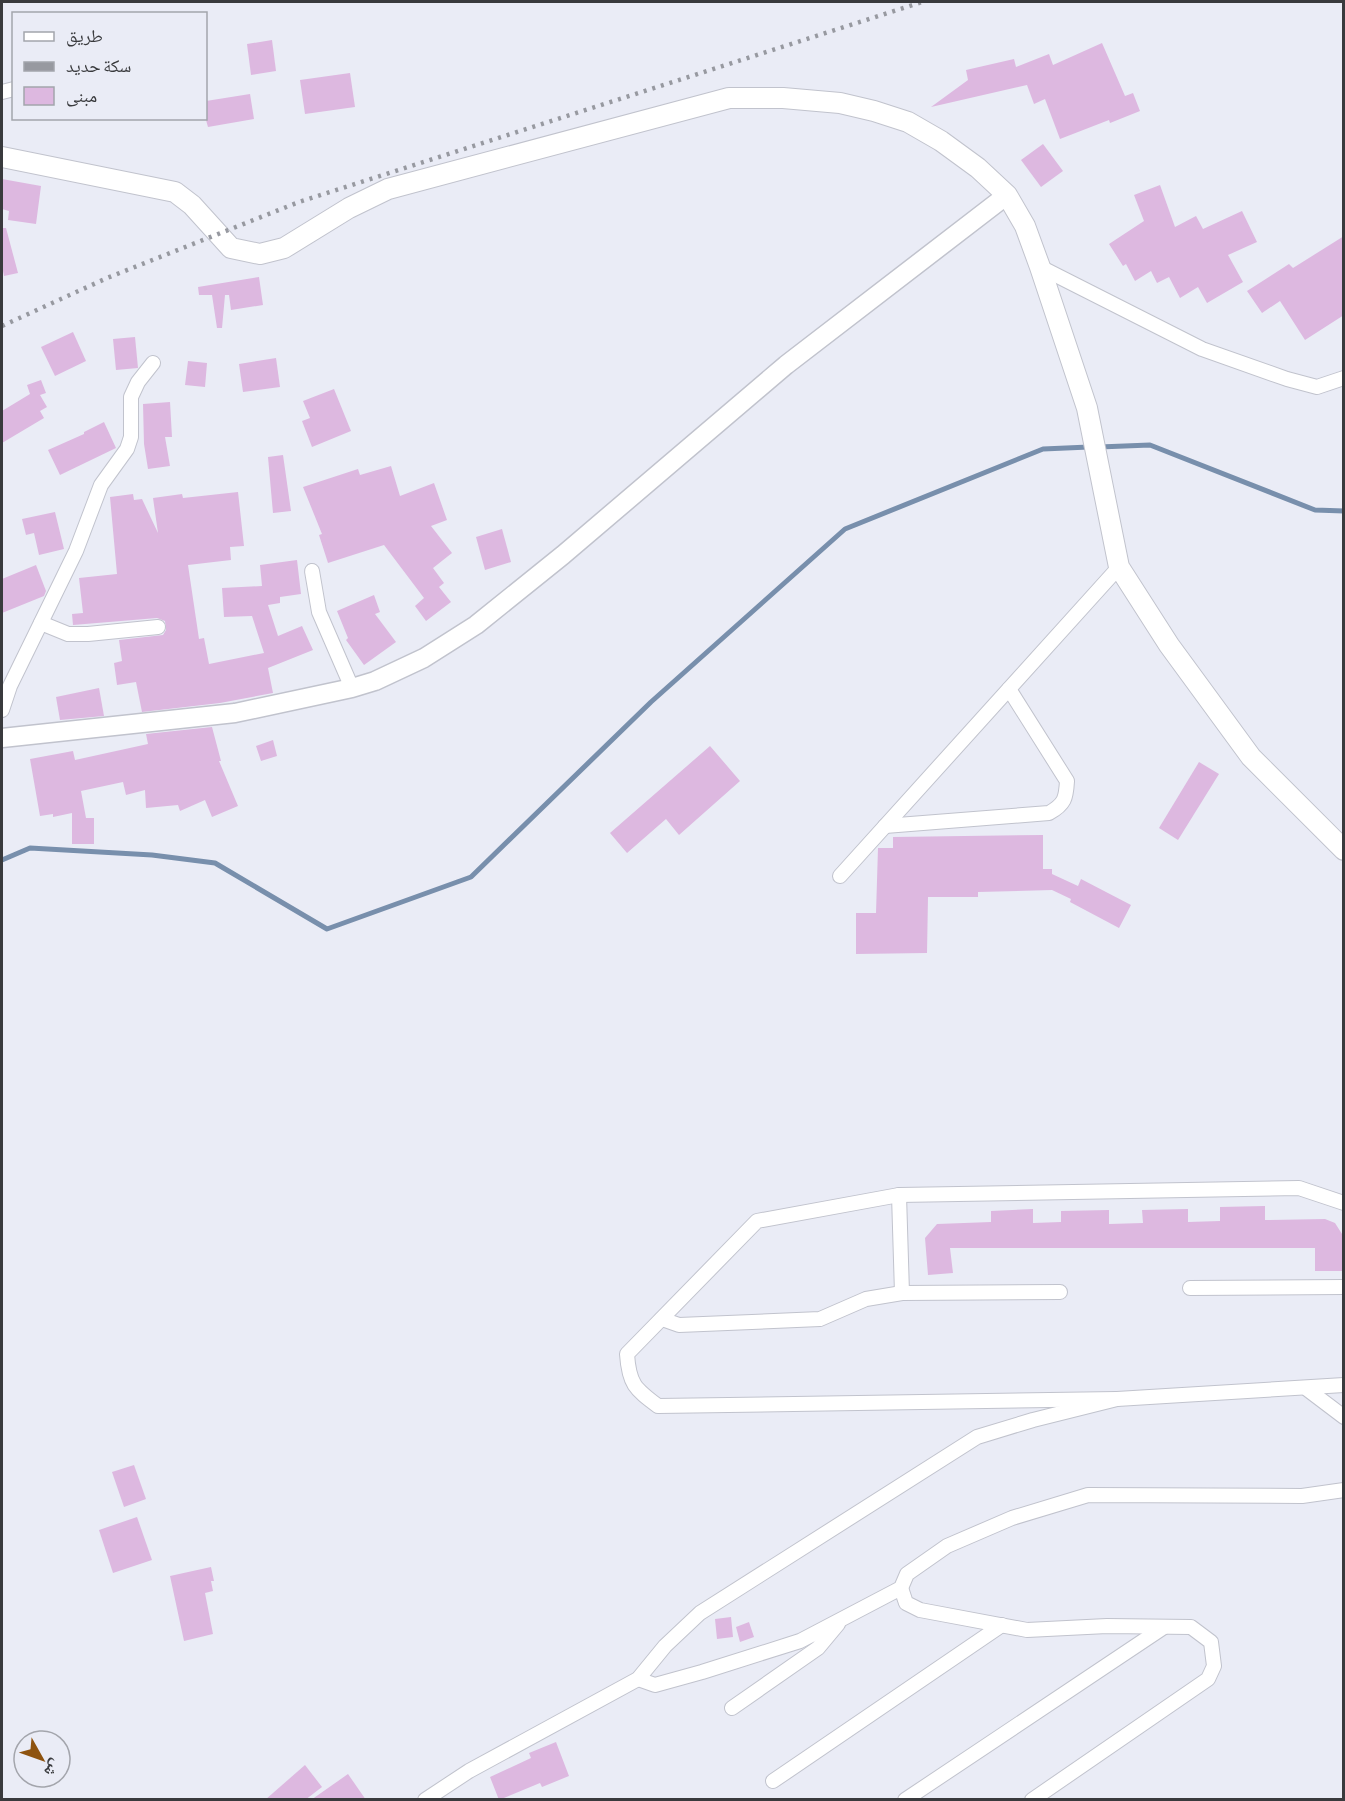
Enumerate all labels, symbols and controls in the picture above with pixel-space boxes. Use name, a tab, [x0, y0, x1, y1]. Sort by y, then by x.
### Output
legend	[12, 12, 207, 120]
text: طريق	[66, 25, 103, 47]
text: سكة حديد	[66, 55, 131, 76]
text: مبنى	[66, 85, 97, 107]
north arrow	[12, 1729, 72, 1789]
text: ش	[40, 1756, 66, 1781]

